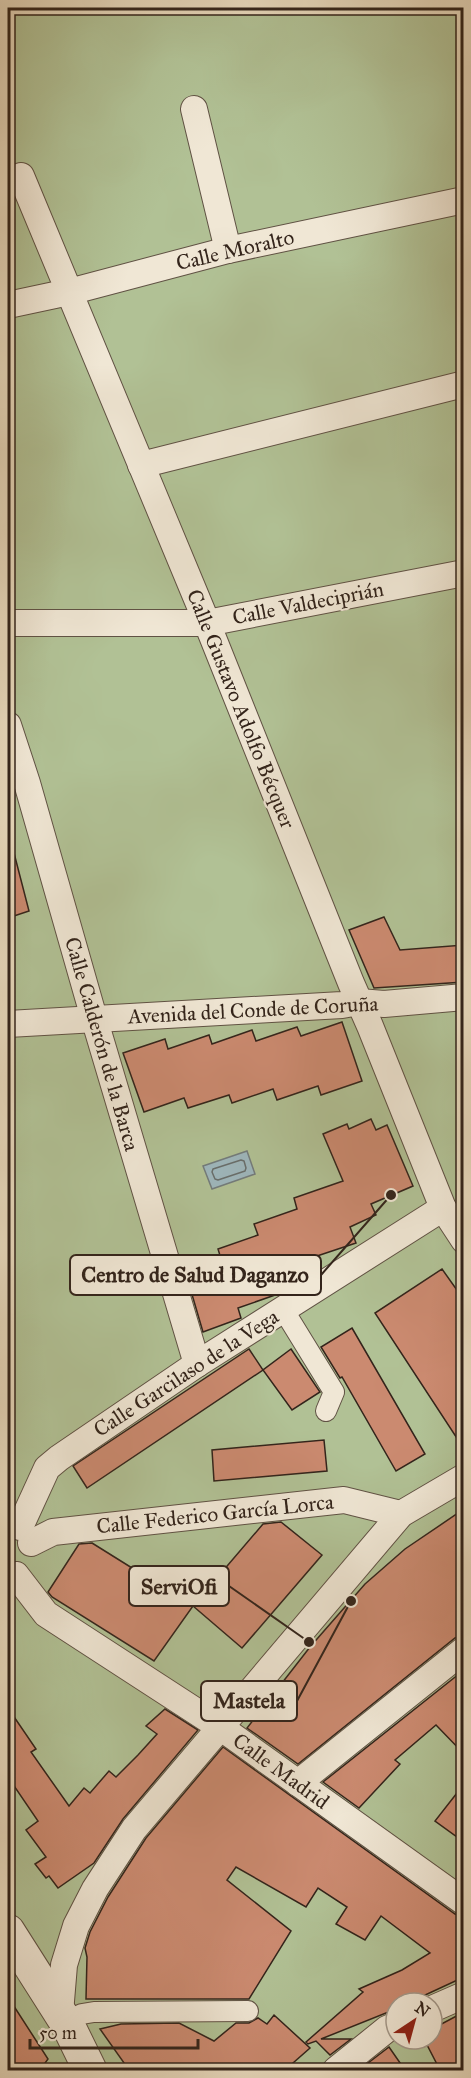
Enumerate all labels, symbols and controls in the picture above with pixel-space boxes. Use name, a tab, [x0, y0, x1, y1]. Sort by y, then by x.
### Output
street label: Calle Moralto	[173, 224, 297, 276]
street label: Calle Valdeciprián	[230, 576, 386, 630]
street label: Calle Gustavo Adolfo Bécquer	[181, 586, 301, 833]
street label: Calle Calderón de la Barca	[59, 934, 145, 1154]
street label: Avenida del Conde de Coruña	[126, 990, 379, 1030]
callout: Centro de Salud Daganzo	[70, 1255, 321, 1295]
text: Centro de Salud Daganzo	[81, 1261, 309, 1288]
street label: Calle Garcilaso de la Vega	[89, 1303, 283, 1443]
street label: Calle Federico García Lorca	[95, 1489, 335, 1539]
callout: ServiOfi	[129, 1566, 229, 1606]
text: ServiOfi	[141, 1573, 218, 1600]
callout: Mastela	[201, 1681, 297, 1721]
text: Mastela	[213, 1687, 286, 1714]
street label: Calle Madrid	[228, 1727, 335, 1815]
north arrow	[384, 1991, 444, 2051]
text: N	[411, 1998, 434, 2021]
scale bar	[30, 2012, 198, 2050]
text: 50 m	[39, 2022, 77, 2044]

